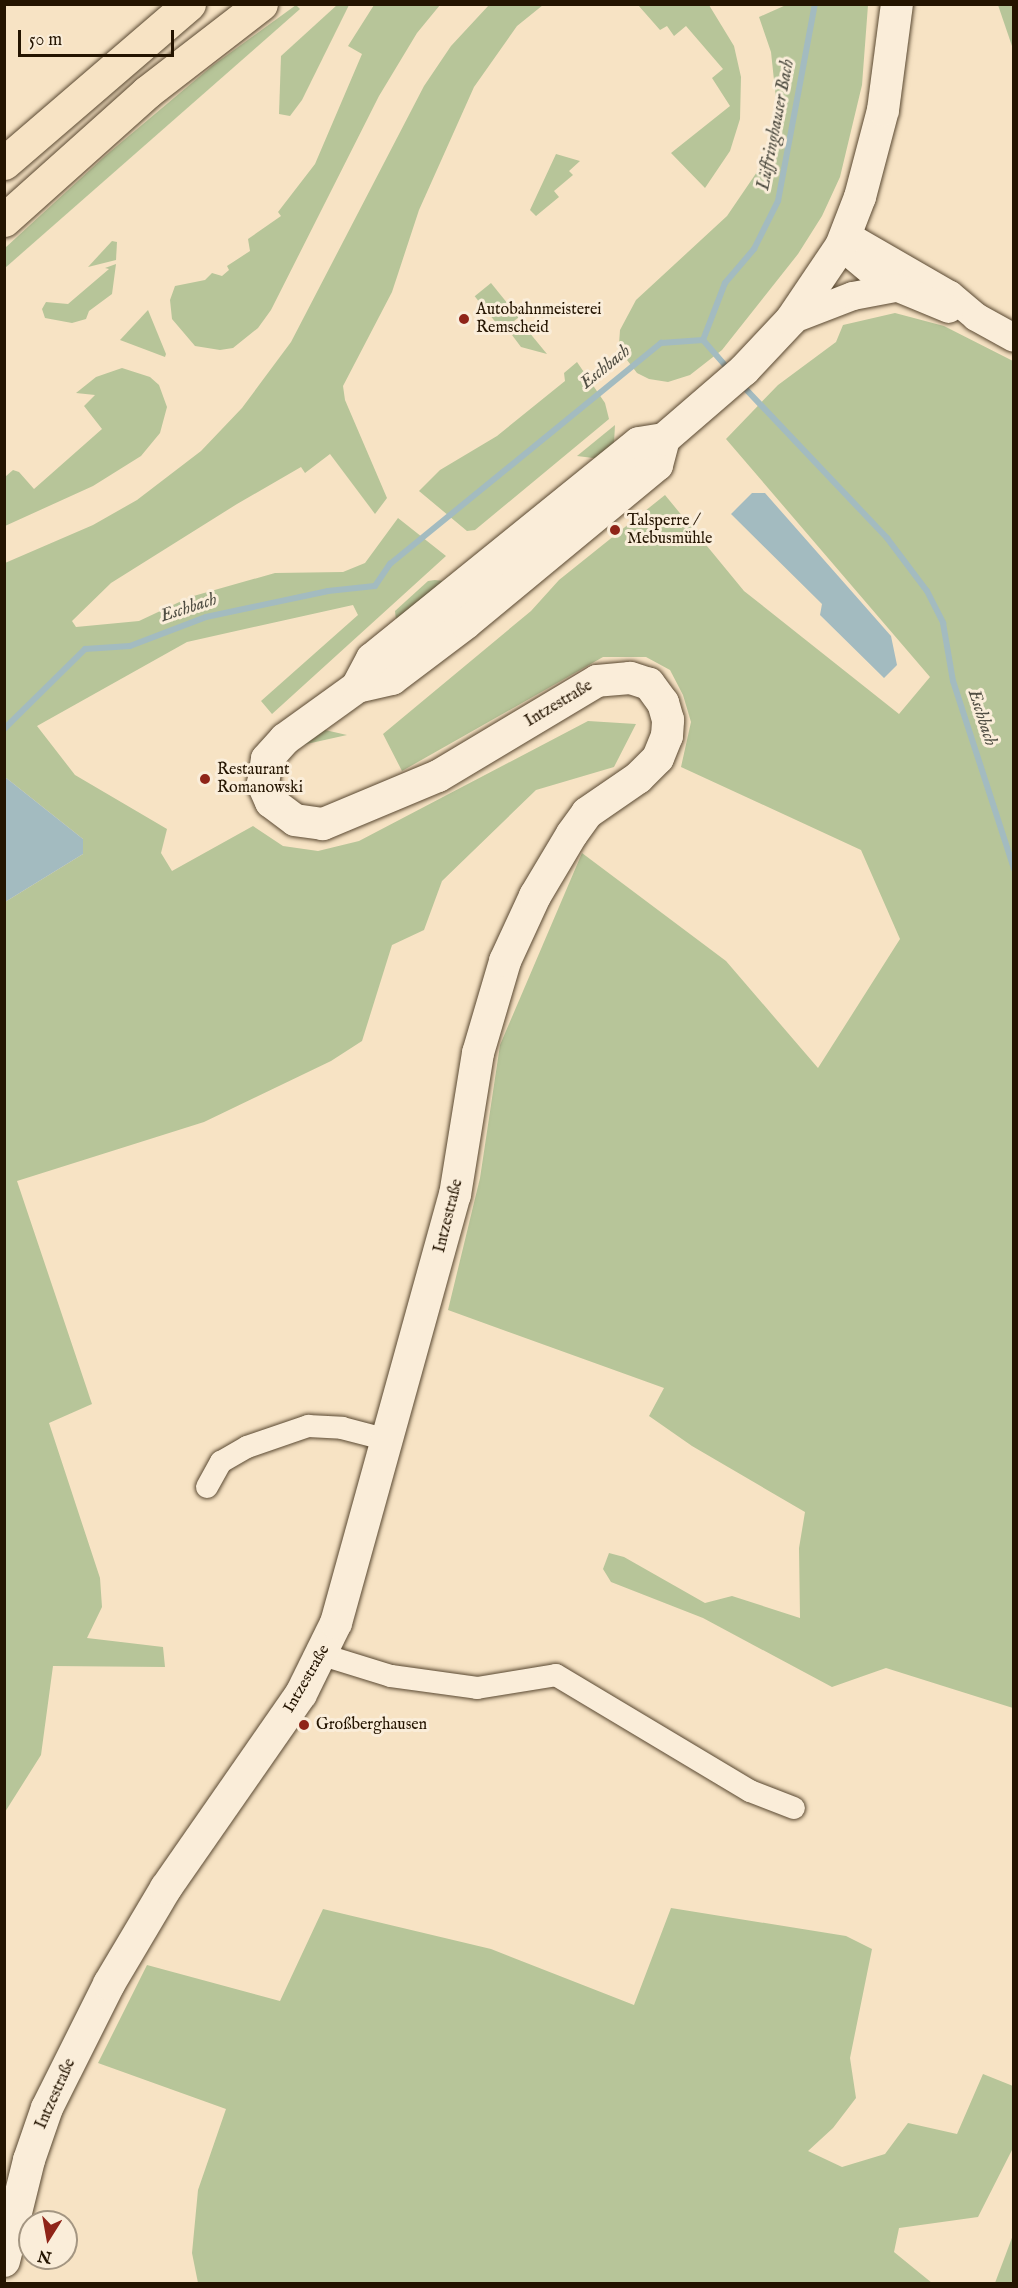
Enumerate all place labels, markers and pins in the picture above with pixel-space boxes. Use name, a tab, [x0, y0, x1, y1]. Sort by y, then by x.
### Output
place label: Autobahnmeisterei Remscheid	[476, 300, 602, 338]
marker: Autobahnmeisterei Remscheid	[457, 312, 471, 326]
place label: Talsperre / Mebusmühle	[627, 511, 712, 549]
marker: Talsperre / Mebusmühle	[608, 523, 622, 537]
place label: Restaurant Romanowski	[217, 760, 303, 798]
marker: Restaurant Romanowski	[198, 772, 212, 786]
place label: Großberghausen	[316, 1715, 427, 1735]
marker: Großberghausen	[297, 1718, 311, 1732]

